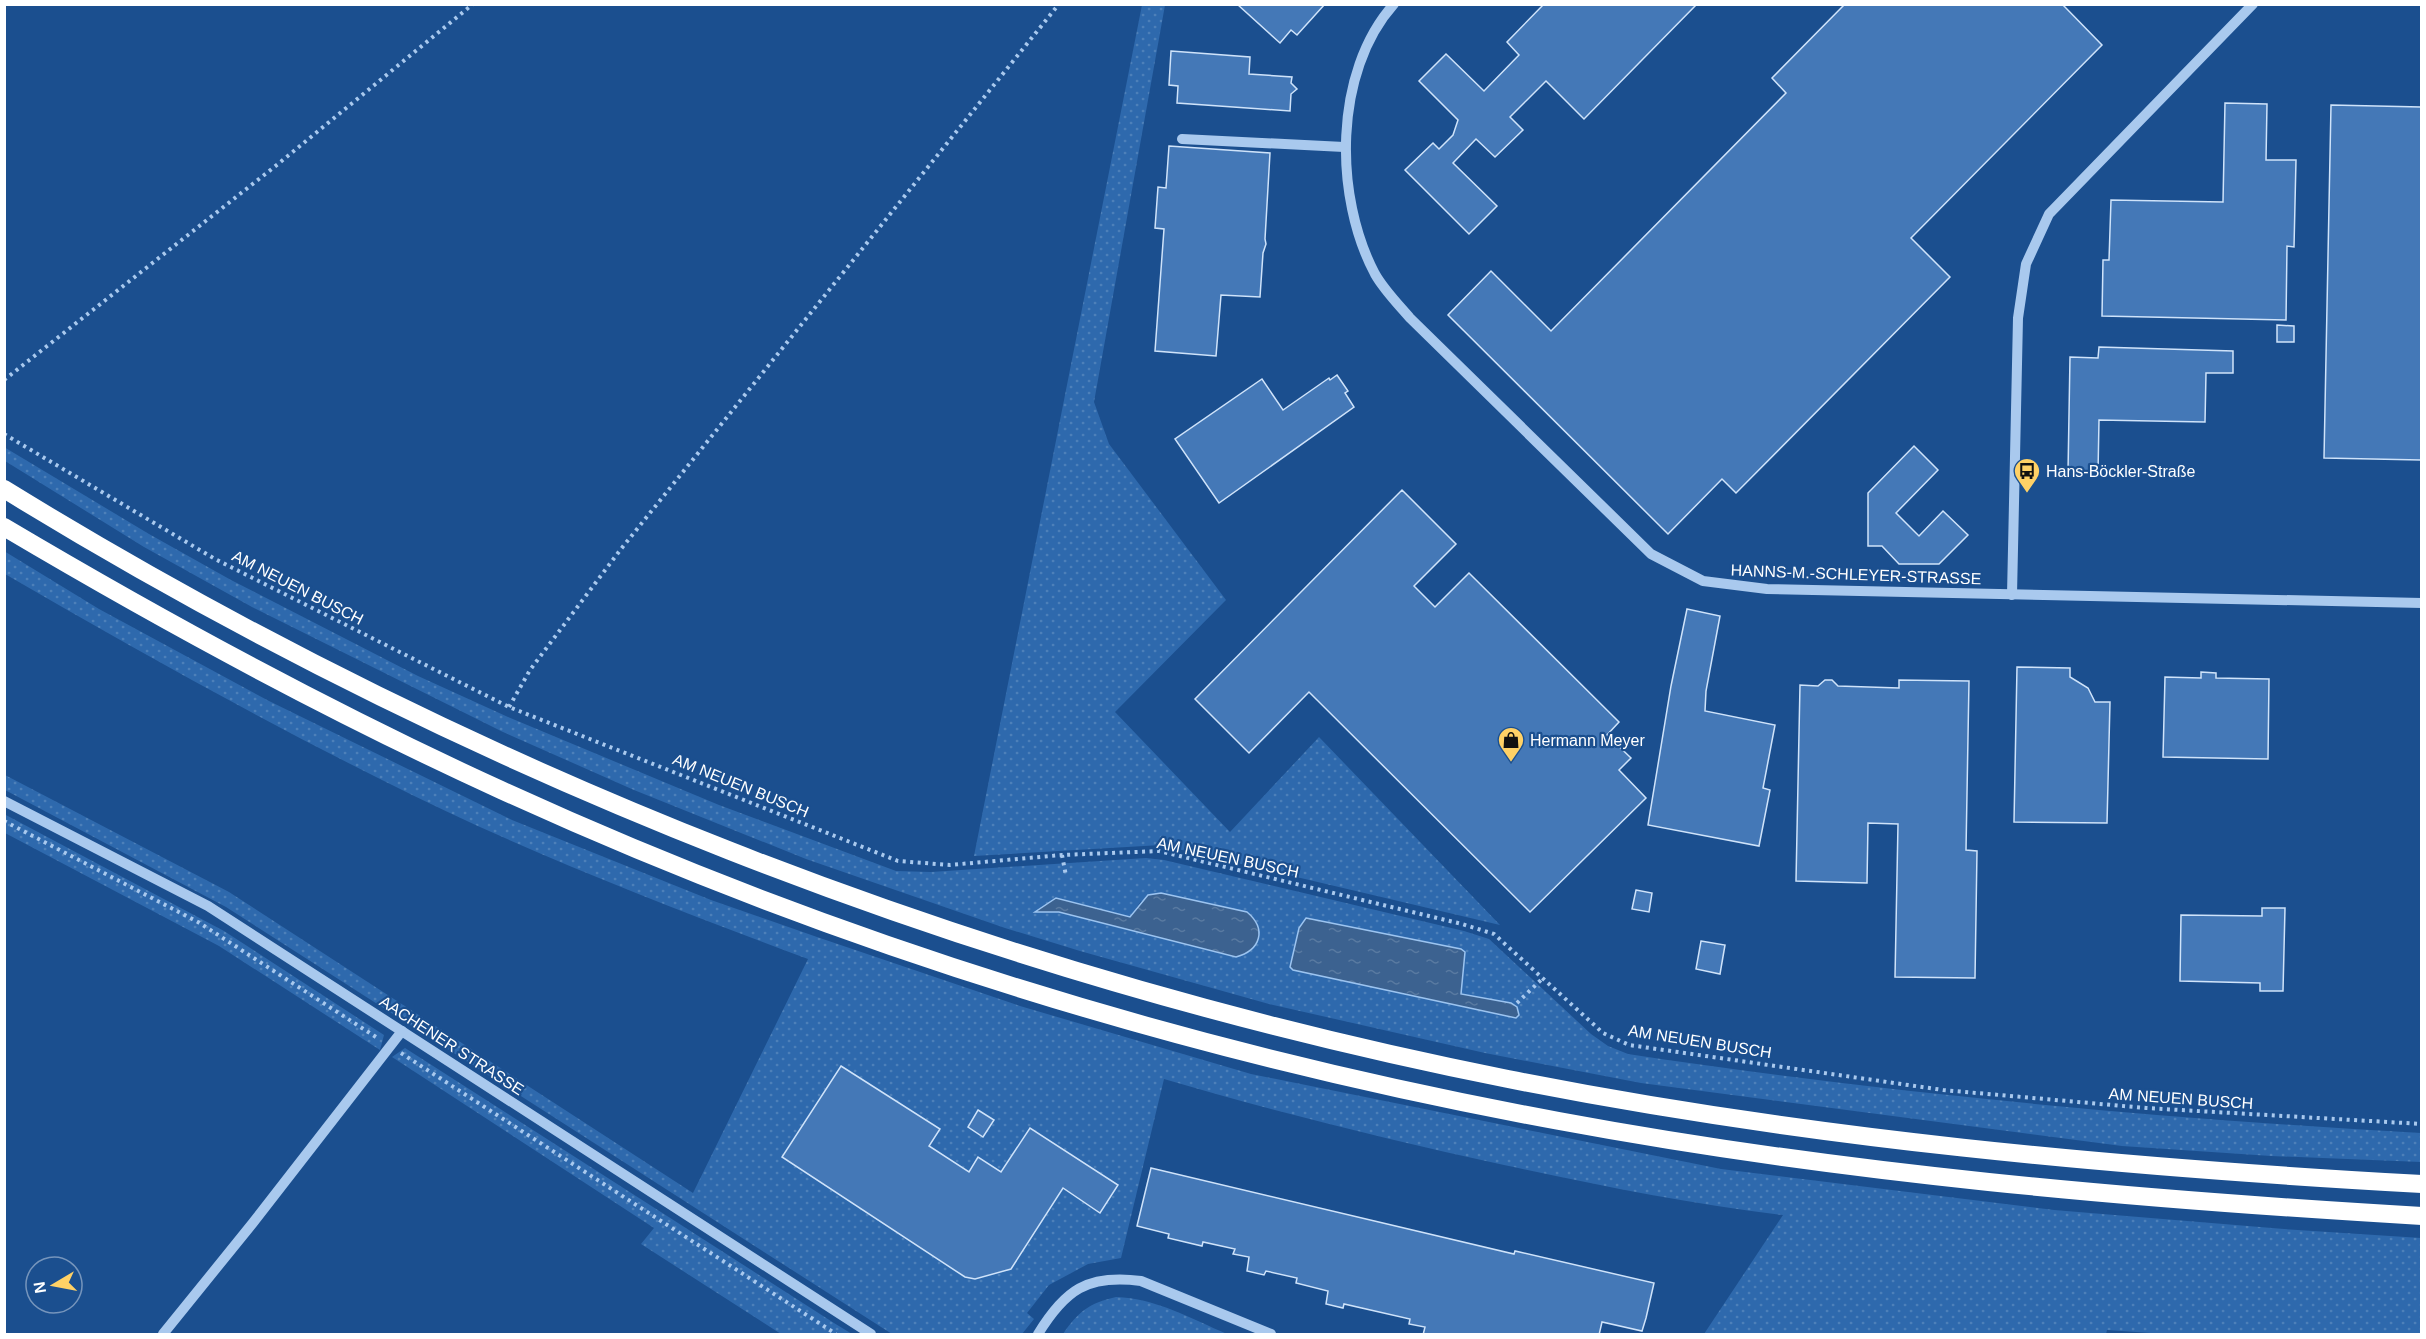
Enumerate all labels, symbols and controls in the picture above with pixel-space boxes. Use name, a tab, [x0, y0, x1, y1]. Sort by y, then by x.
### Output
bus stop icon: Hans-Böckler-Straße	[2012, 456, 2042, 494]
place label: Hans-Böckler-Straße	[2046, 463, 2195, 480]
street label: AM NEUEN BUSCH	[229, 547, 366, 628]
street label: HANNS-M.-SCHLEYER-STRASSE	[1730, 562, 1982, 587]
shop icon: Hermann Meyer	[1496, 725, 1526, 763]
place label: Hermann Meyer	[1530, 732, 1645, 749]
street label: AM NEUEN BUSCH	[670, 750, 811, 820]
street label: AM NEUEN BUSCH	[1155, 834, 1301, 881]
street label: AACHENER STRASSE	[377, 993, 527, 1098]
street label: AM NEUEN BUSCH	[1627, 1022, 1773, 1061]
street label: AM NEUEN BUSCH	[2108, 1085, 2254, 1112]
north arrow	[24, 1255, 84, 1315]
text: N	[30, 1280, 49, 1295]

